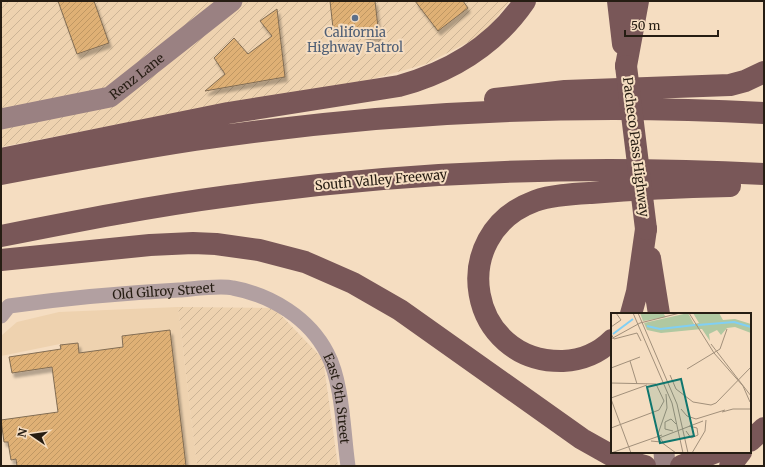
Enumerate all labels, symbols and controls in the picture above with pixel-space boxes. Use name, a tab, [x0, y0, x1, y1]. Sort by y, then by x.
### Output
scale bar	[625, 12, 718, 38]
marker: California Highway Patrol	[350, 13, 360, 23]
text: 50 m	[631, 18, 660, 33]
place label: California Highway Patrol	[307, 24, 403, 56]
street label: Renz Lane	[106, 49, 168, 103]
street label: Pacheco Pass Highway	[619, 76, 653, 218]
street label: South Valley Freeway	[314, 166, 448, 194]
street label: Old Gilroy Street	[112, 279, 215, 303]
inset map	[611, 313, 751, 453]
street label: East 9th Street	[320, 350, 354, 445]
north arrow	[12, 415, 52, 455]
text: N	[14, 427, 30, 439]

